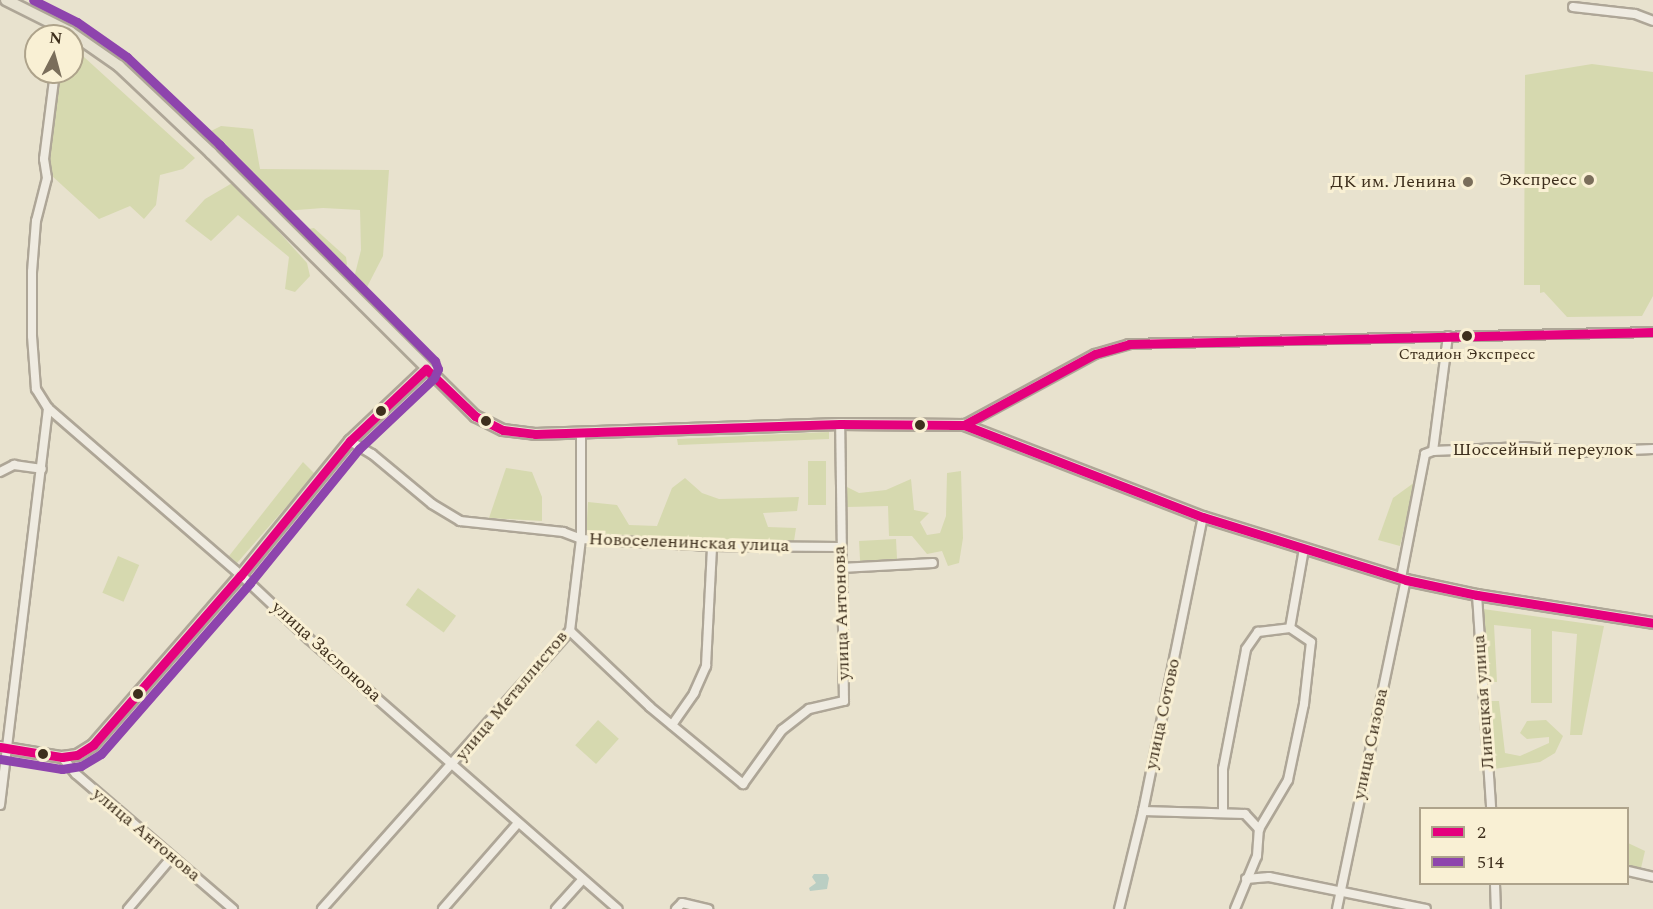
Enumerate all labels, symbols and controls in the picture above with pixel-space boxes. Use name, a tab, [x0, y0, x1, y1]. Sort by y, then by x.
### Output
north arrow	[24, 24, 84, 84]
text: N	[48, 25, 63, 51]
place label: Экспресс	[1499, 169, 1577, 191]
place label: ДК им. Ленина	[1330, 171, 1456, 193]
marker: Экспресс	[1582, 173, 1596, 187]
marker: ДК им. Ленина	[1461, 175, 1475, 189]
marker: Стадион Экспресс	[1461, 330, 1473, 342]
place label: Стадион Экспресс	[1398, 344, 1536, 364]
unlabelled marker	[375, 405, 387, 417]
unlabelled marker	[480, 415, 492, 427]
unlabelled marker	[914, 419, 926, 431]
street label: Шоссейный переулок	[1452, 439, 1634, 461]
street label: Новоселенинская улица	[588, 529, 790, 557]
street label: улица Антонова	[829, 545, 855, 681]
street label: улица Заслонова	[267, 597, 385, 707]
street label: улица Металлистов	[451, 627, 573, 765]
street label: Липецкая улица	[1469, 634, 1499, 770]
street label: улица Сотово	[1141, 656, 1185, 772]
street label: улица Сизова	[1349, 687, 1393, 801]
unlabelled marker	[132, 688, 144, 700]
unlabelled marker	[37, 748, 49, 760]
street label: улица Антонова	[88, 784, 204, 886]
legend	[1419, 807, 1629, 885]
text: 2	[1477, 819, 1486, 846]
text: 514	[1477, 849, 1504, 876]

